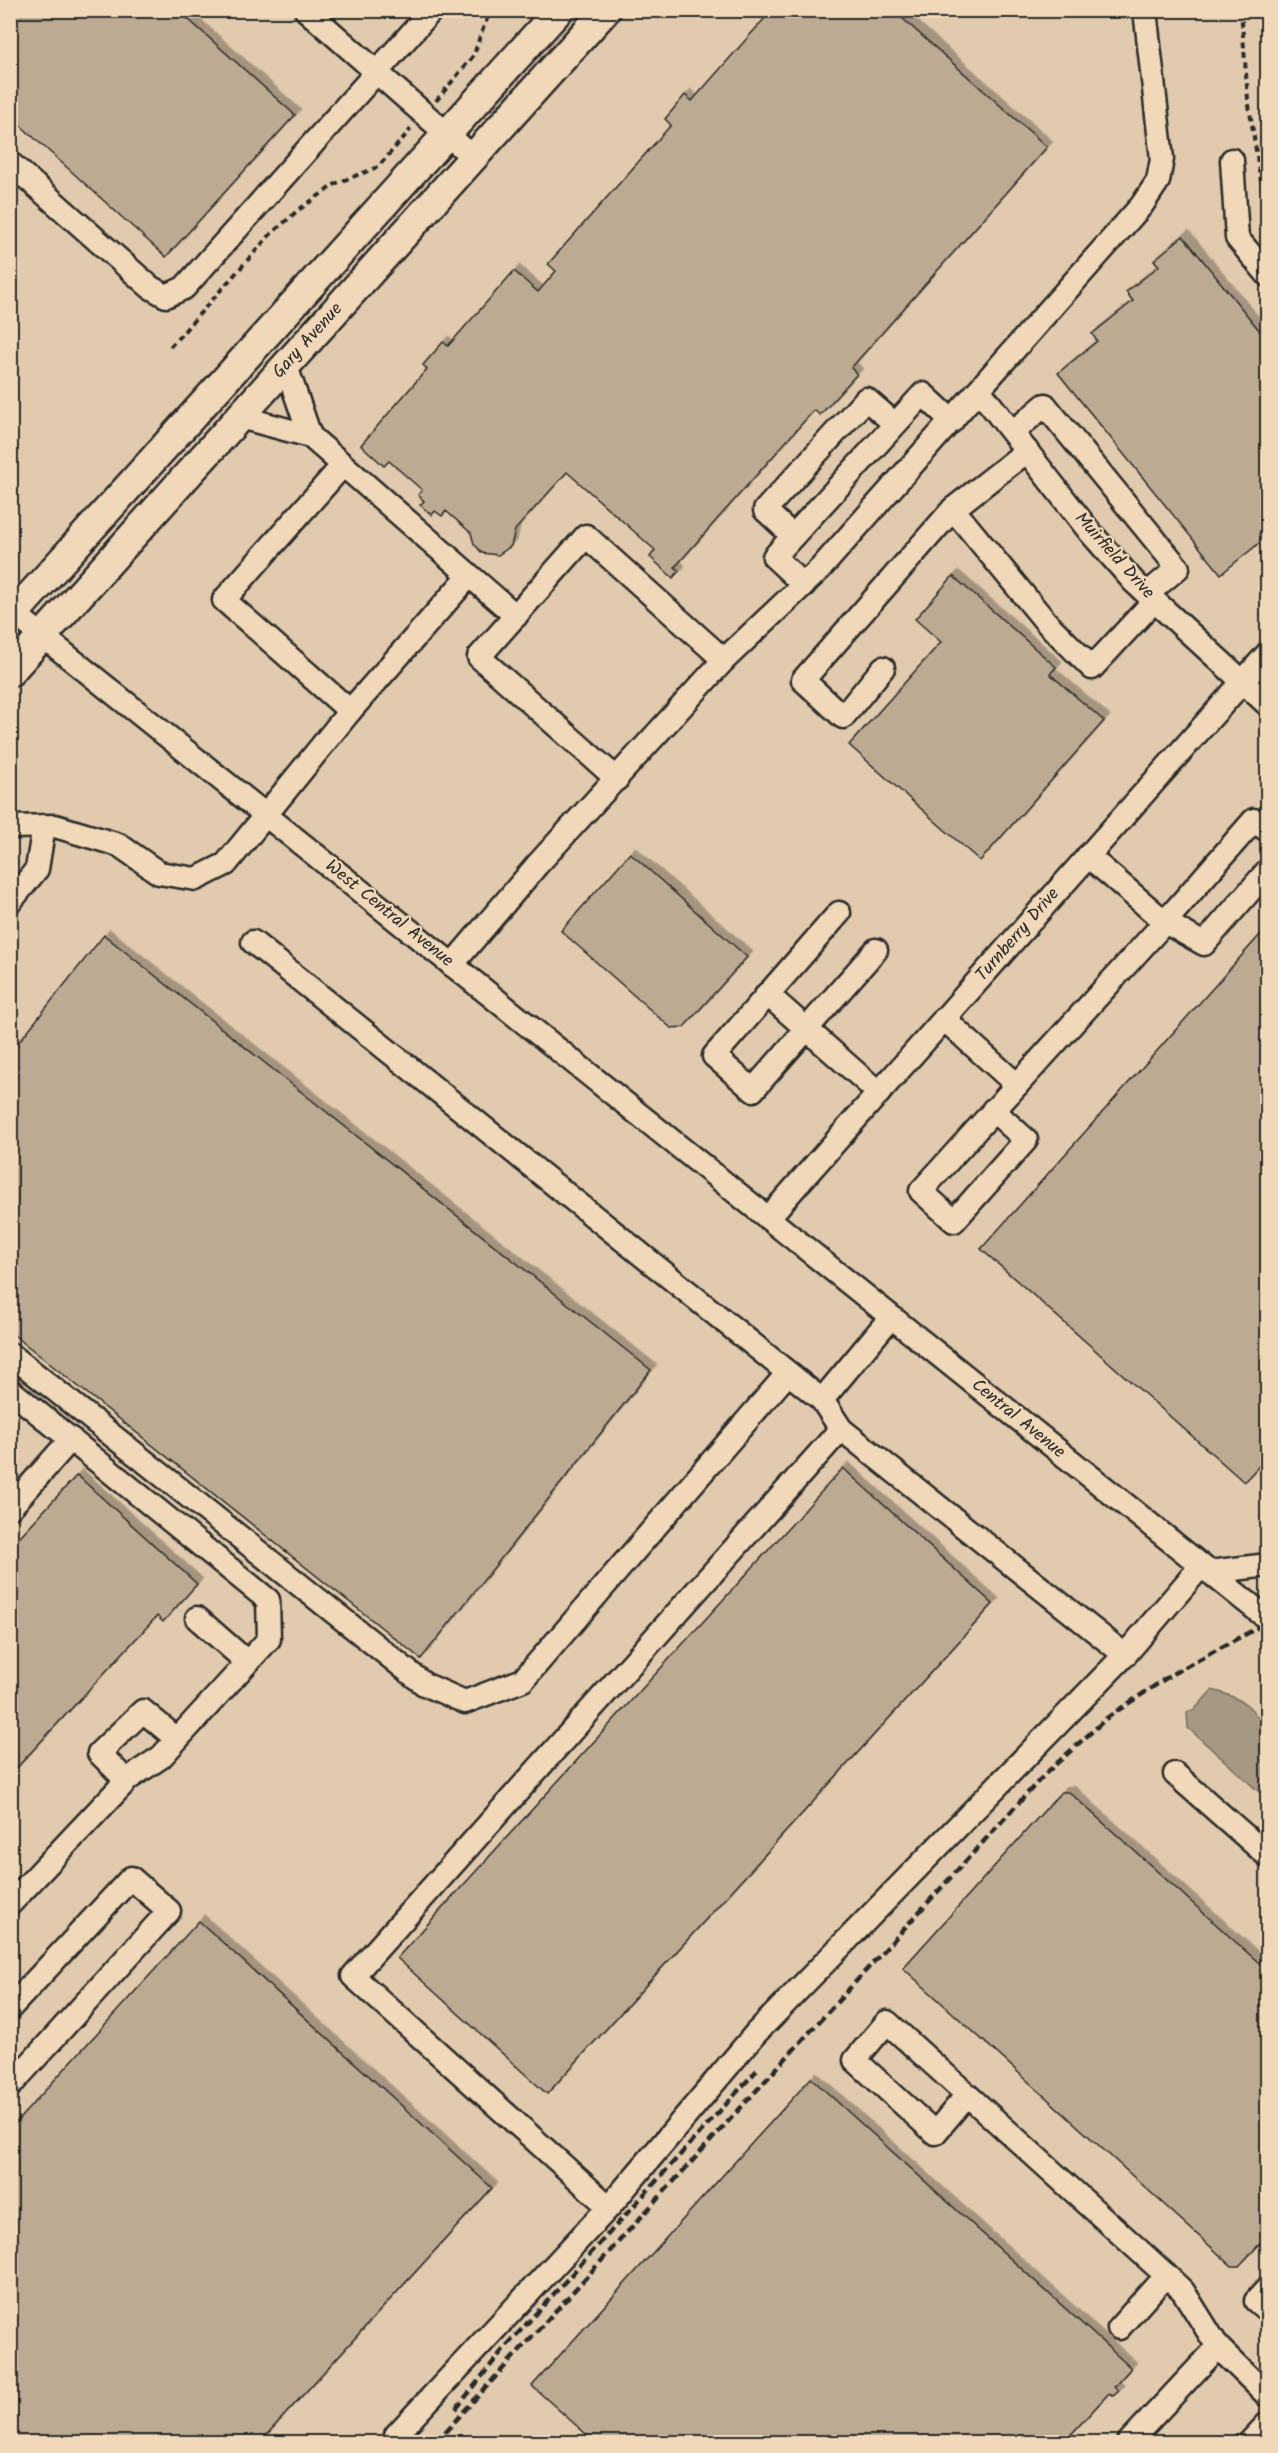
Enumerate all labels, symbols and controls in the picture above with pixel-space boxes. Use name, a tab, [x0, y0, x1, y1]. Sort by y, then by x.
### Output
street label: Gary Avenue	[266, 296, 350, 386]
street label: Muirfield Drive	[1067, 506, 1161, 606]
street label: West Central Avenue	[318, 853, 460, 975]
street label: Turnberry Drive	[969, 882, 1067, 988]
street label: Central Avenue	[964, 1372, 1072, 1466]

